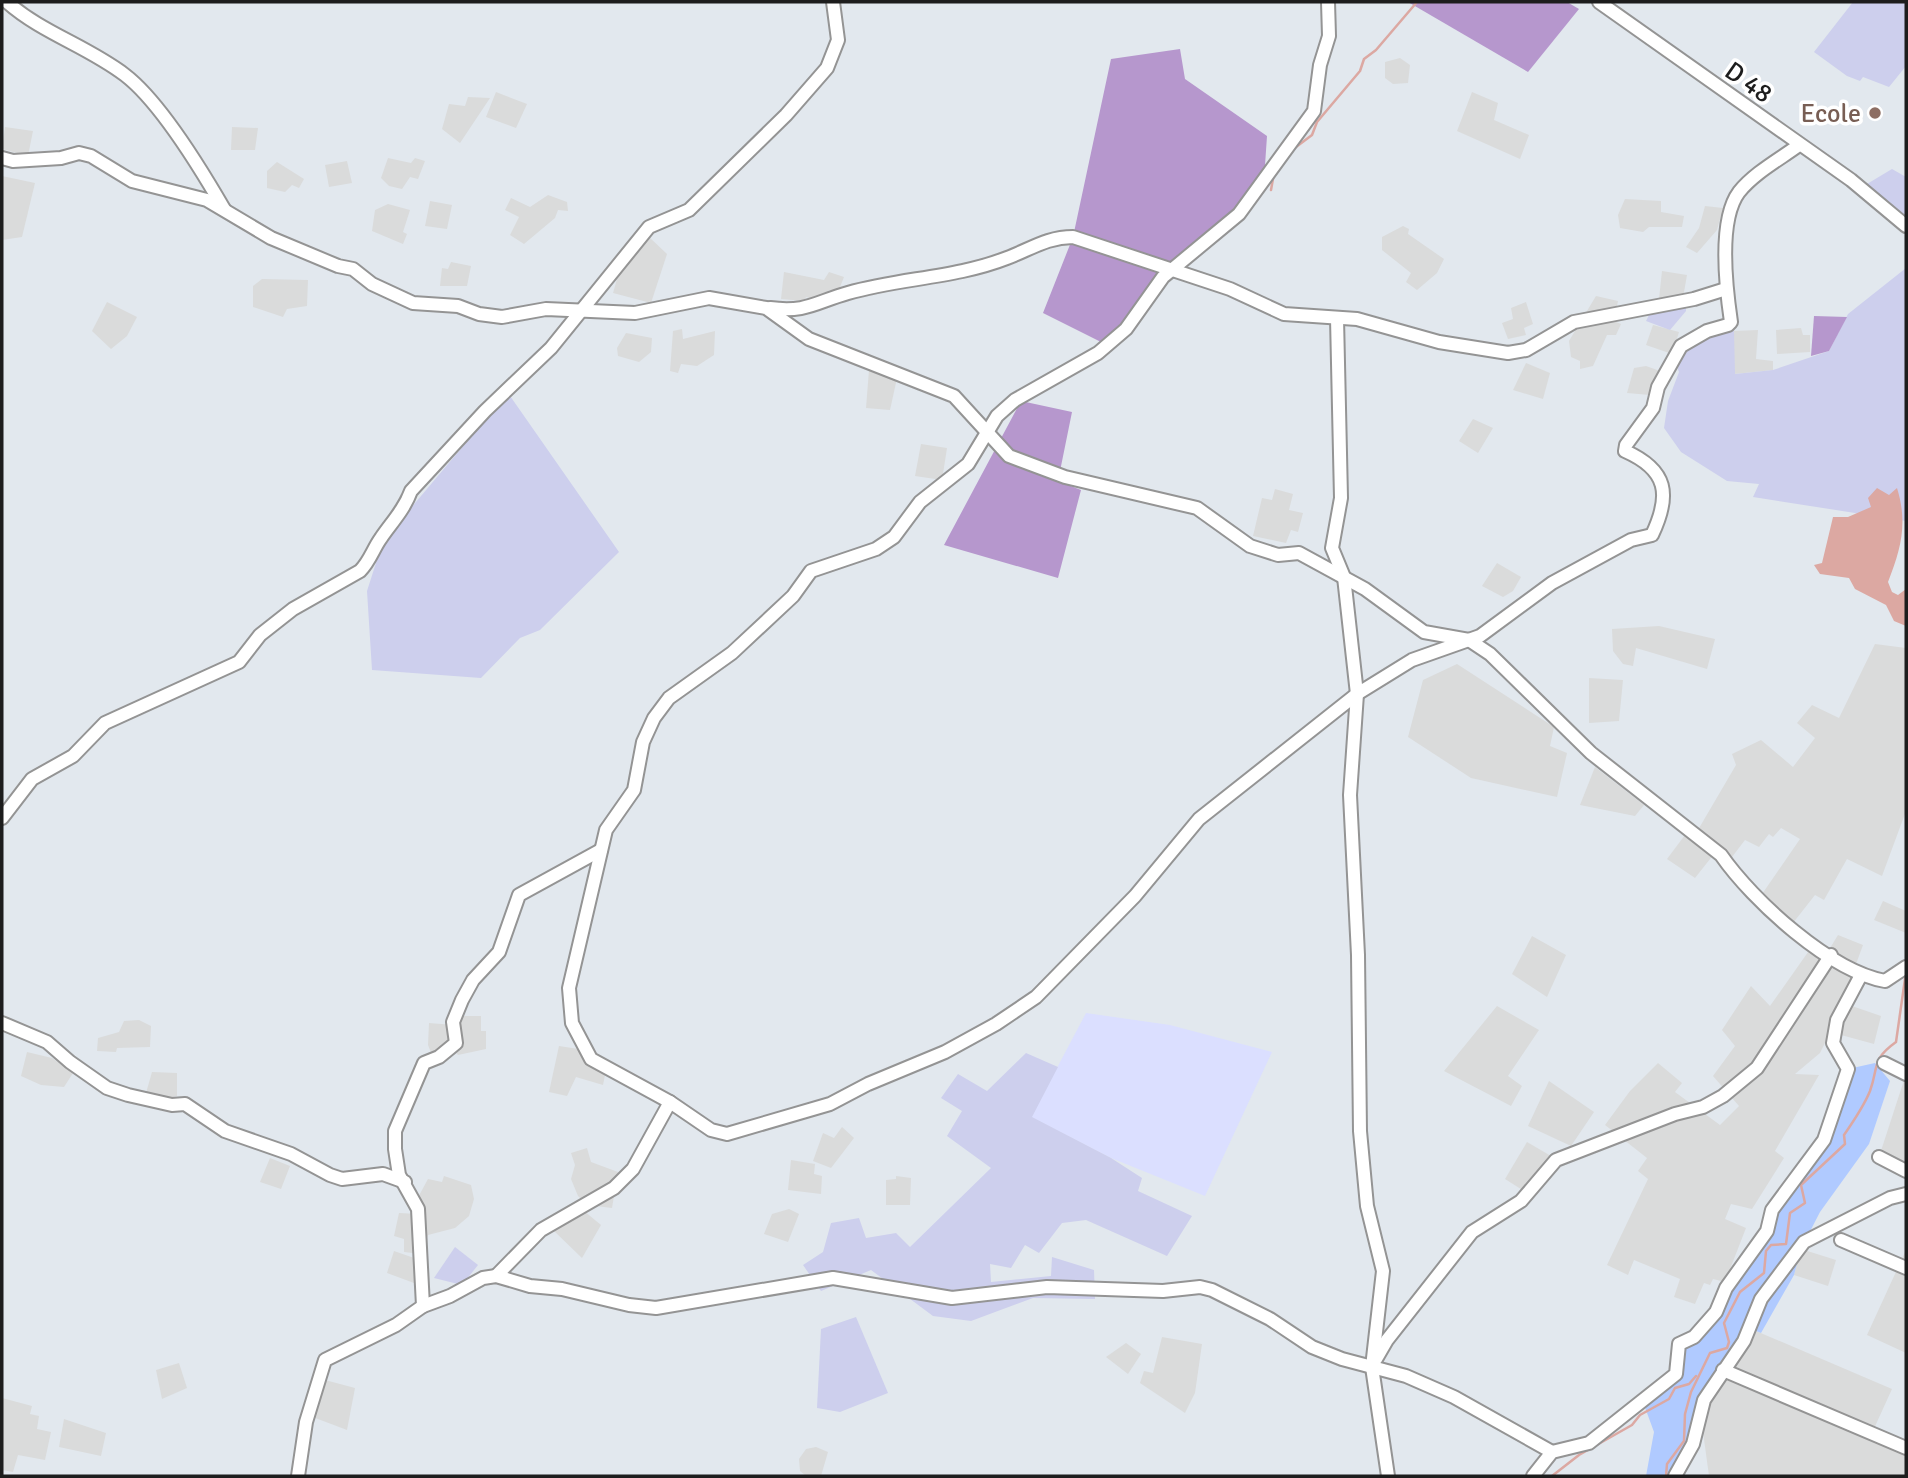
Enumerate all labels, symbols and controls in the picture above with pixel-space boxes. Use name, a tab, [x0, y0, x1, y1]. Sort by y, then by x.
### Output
street label: D 48	[1719, 55, 1778, 110]
place label: Ecole	[1801, 98, 1861, 130]
marker: Ecole	[1867, 105, 1883, 121]

